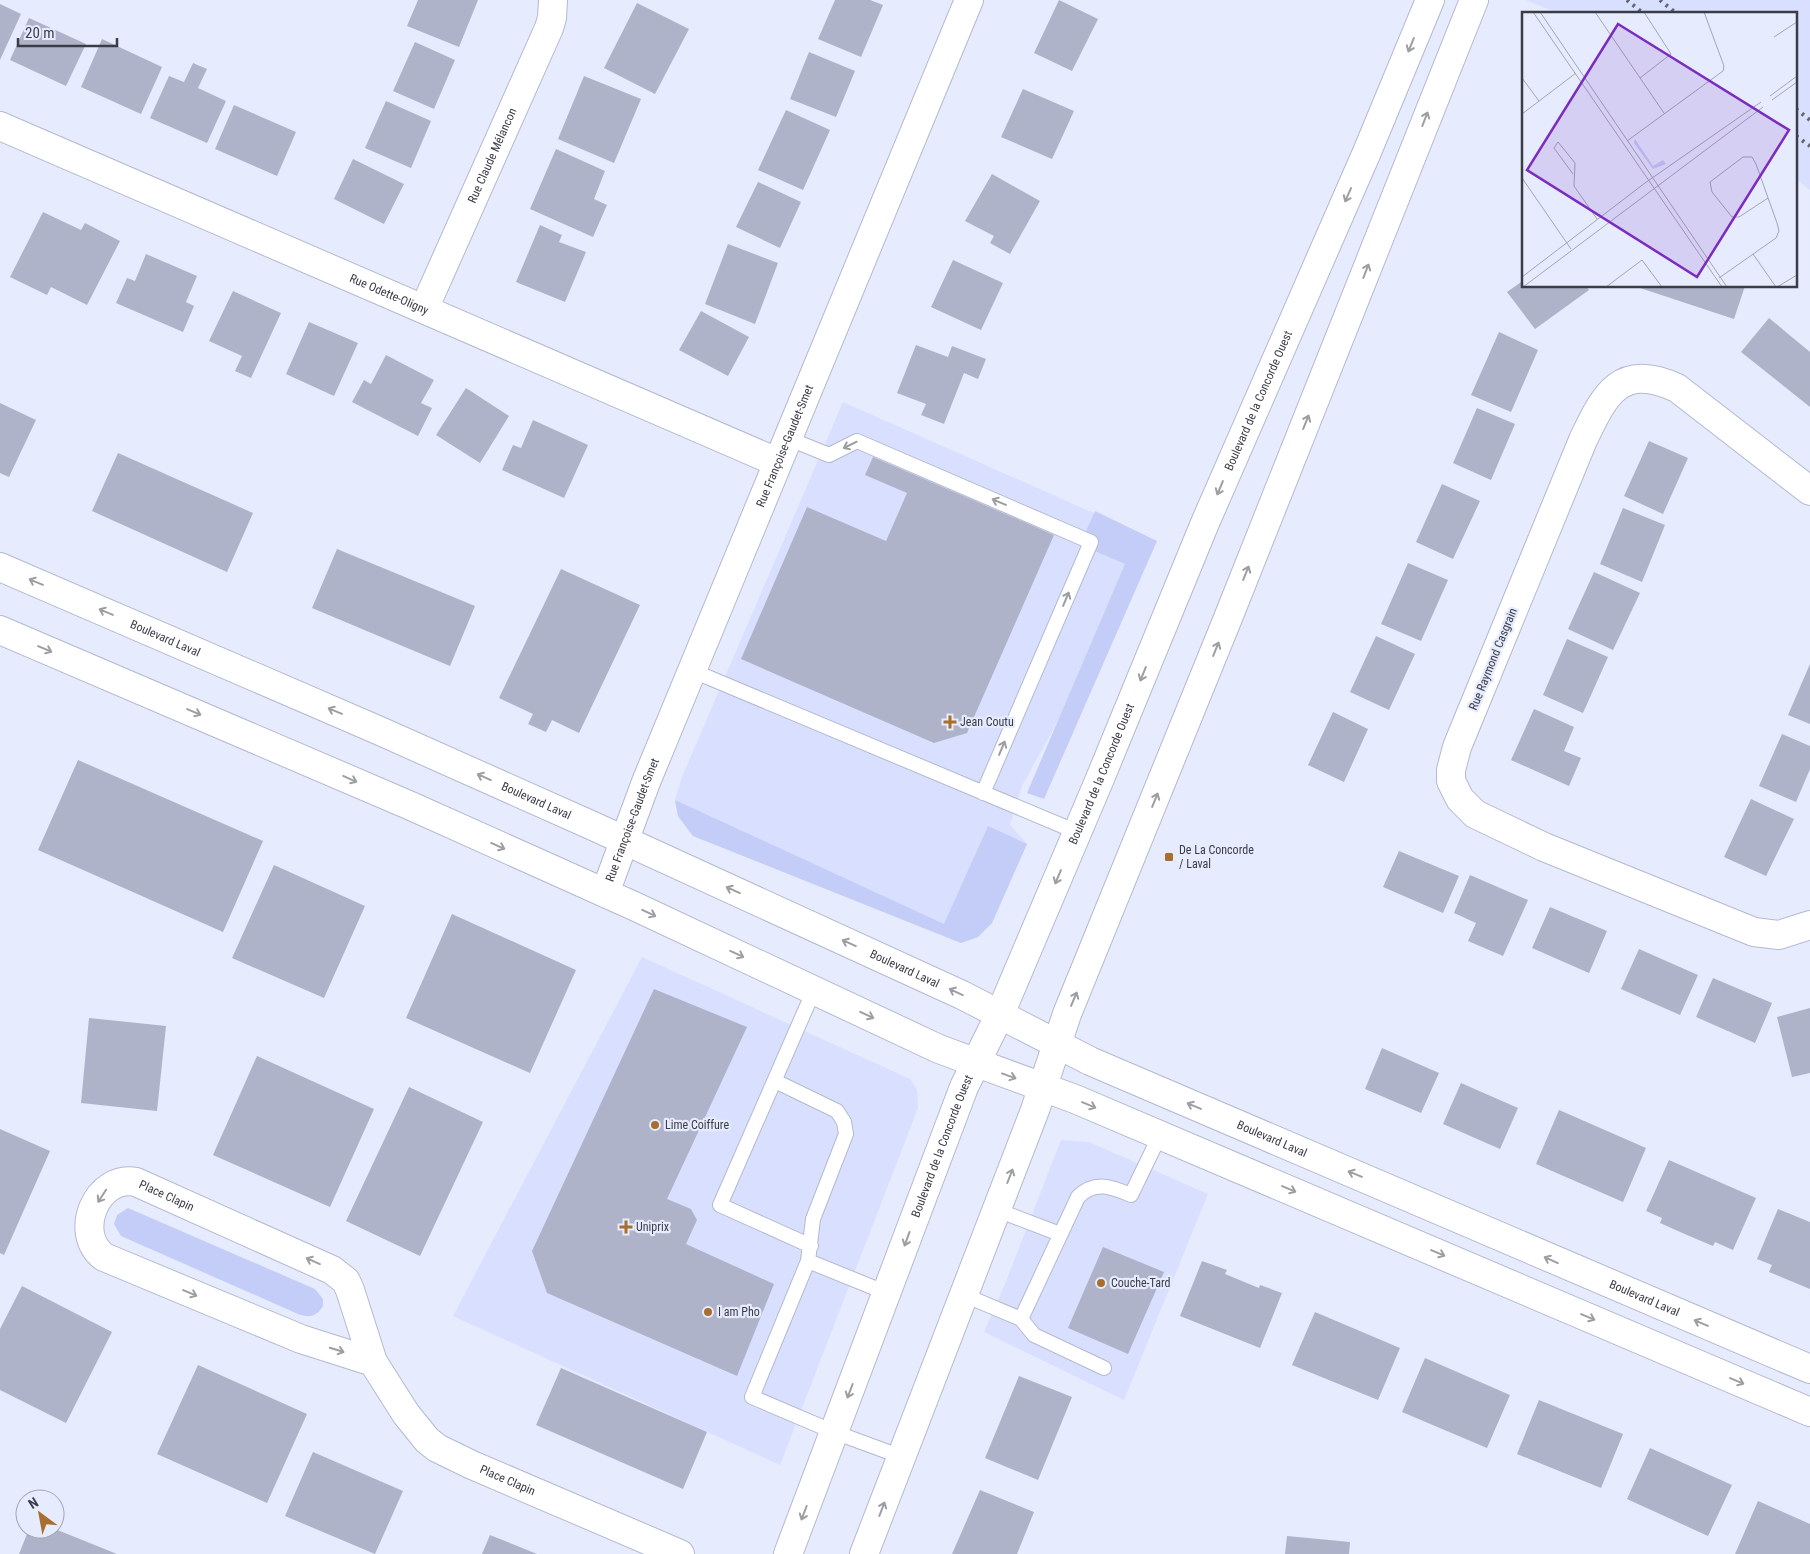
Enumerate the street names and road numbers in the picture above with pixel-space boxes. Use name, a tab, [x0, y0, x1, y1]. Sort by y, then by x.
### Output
street label: Rue Claude Mélancon	[465, 106, 520, 205]
street label: Rue Odette-Oligny	[348, 271, 431, 318]
street label: Boulevard de la Concorde Ouest	[1222, 328, 1295, 473]
street label: Rue Françoise-Gaudet-Smet	[753, 382, 816, 509]
street label: Rue Raymond Casgrain	[1466, 606, 1520, 712]
street label: Boulevard Laval	[128, 617, 202, 660]
street label: Boulevard de la Concorde Ouest	[1066, 701, 1137, 847]
street label: Rue Françoise-Gaudet-Smet	[603, 756, 662, 884]
street label: Boulevard Laval	[499, 779, 573, 822]
street label: Boulevard Laval	[868, 947, 942, 991]
street label: Boulevard de la Concorde Ouest	[909, 1072, 976, 1219]
street label: Boulevard Laval	[1235, 1118, 1309, 1160]
street label: Place Clapin	[137, 1177, 197, 1214]
street label: Boulevard Laval	[1607, 1277, 1682, 1319]
street label: Place Clapin	[478, 1462, 538, 1498]

